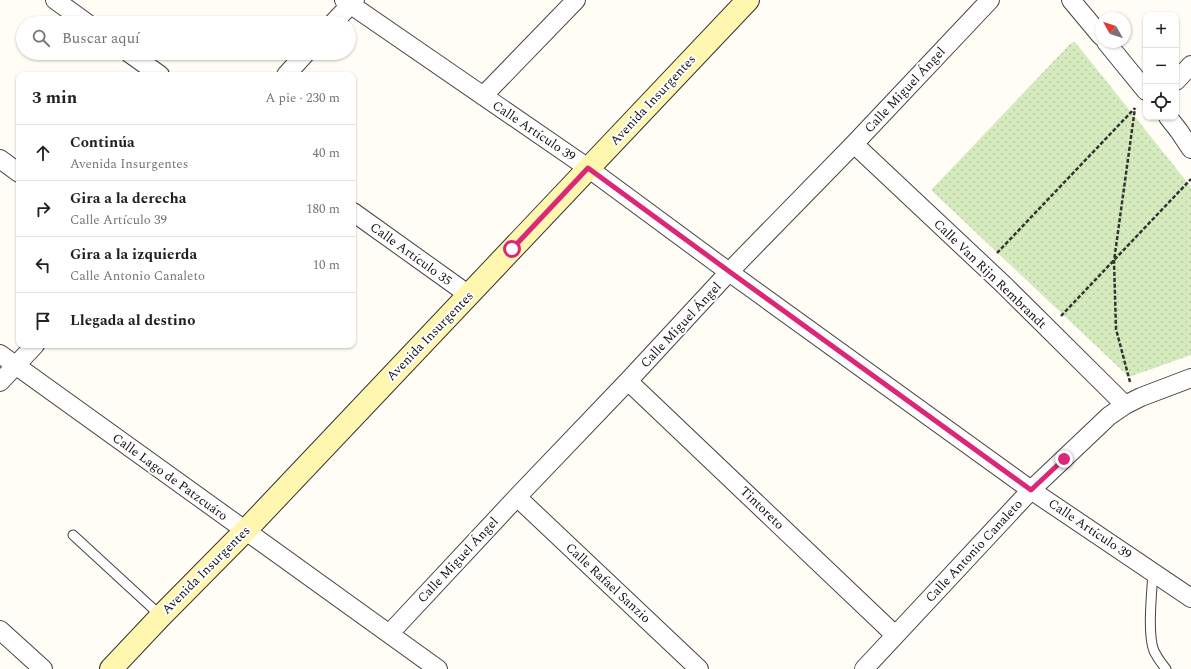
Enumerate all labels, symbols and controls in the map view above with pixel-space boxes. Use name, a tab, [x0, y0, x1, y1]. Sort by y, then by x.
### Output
north arrow	[1095, 12, 1131, 48]
map controls	[1143, 12, 1179, 120]
button: +	[1143, 12, 1179, 48]
search box	[16, 16, 356, 60]
icon: search	[30, 27, 52, 49]
text: Buscar aquí	[62, 27, 140, 50]
street label: Calle Miguel Ángel	[860, 42, 950, 138]
button: −	[1143, 48, 1179, 84]
street label: Avenida Insurgentes	[605, 50, 701, 150]
button: locate	[1143, 84, 1179, 120]
text: 3 min	[32, 85, 77, 111]
text: A pie · 230 m	[266, 88, 340, 108]
street label: Calle Artículo 39	[488, 96, 580, 167]
text: Continúa	[70, 131, 135, 154]
icon: ahead	[32, 142, 54, 164]
text: 40 m	[313, 143, 340, 163]
text: Avenida Insurgentes	[70, 154, 188, 174]
text: Gira a la derecha	[70, 187, 186, 210]
icon: right	[32, 198, 54, 220]
text: 180 m	[306, 199, 340, 219]
text: Calle Artículo 39	[70, 210, 167, 230]
street label: Calle Van Rijn Rembrandt	[929, 214, 1052, 334]
street label: Calle Artículo 35	[366, 217, 456, 291]
route start	[503, 240, 521, 258]
text: Gira a la izquierda	[70, 243, 197, 266]
icon: left	[32, 254, 54, 276]
text: 10 m	[313, 255, 340, 275]
text: Calle Antonio Canaleto	[70, 266, 205, 286]
street label: Calle Miguel Ángel	[636, 277, 726, 373]
street label: Avenida Insurgentes	[382, 287, 478, 385]
text: Llegada al destino	[70, 309, 195, 332]
icon: arrive	[32, 310, 54, 332]
street label: Calle Lago de Patzcuáro	[108, 428, 232, 526]
route end	[1055, 450, 1073, 468]
street label: Tintoreto	[735, 482, 789, 534]
street label: Calle Artículo 39	[1044, 494, 1136, 565]
street label: Calle Antonio Canaleto	[921, 495, 1027, 607]
street label: Calle Miguel Ángel	[413, 512, 503, 608]
street label: Avenida Insurgentes	[157, 521, 255, 619]
street label: Calle Rafael Sanzio	[561, 538, 655, 628]

